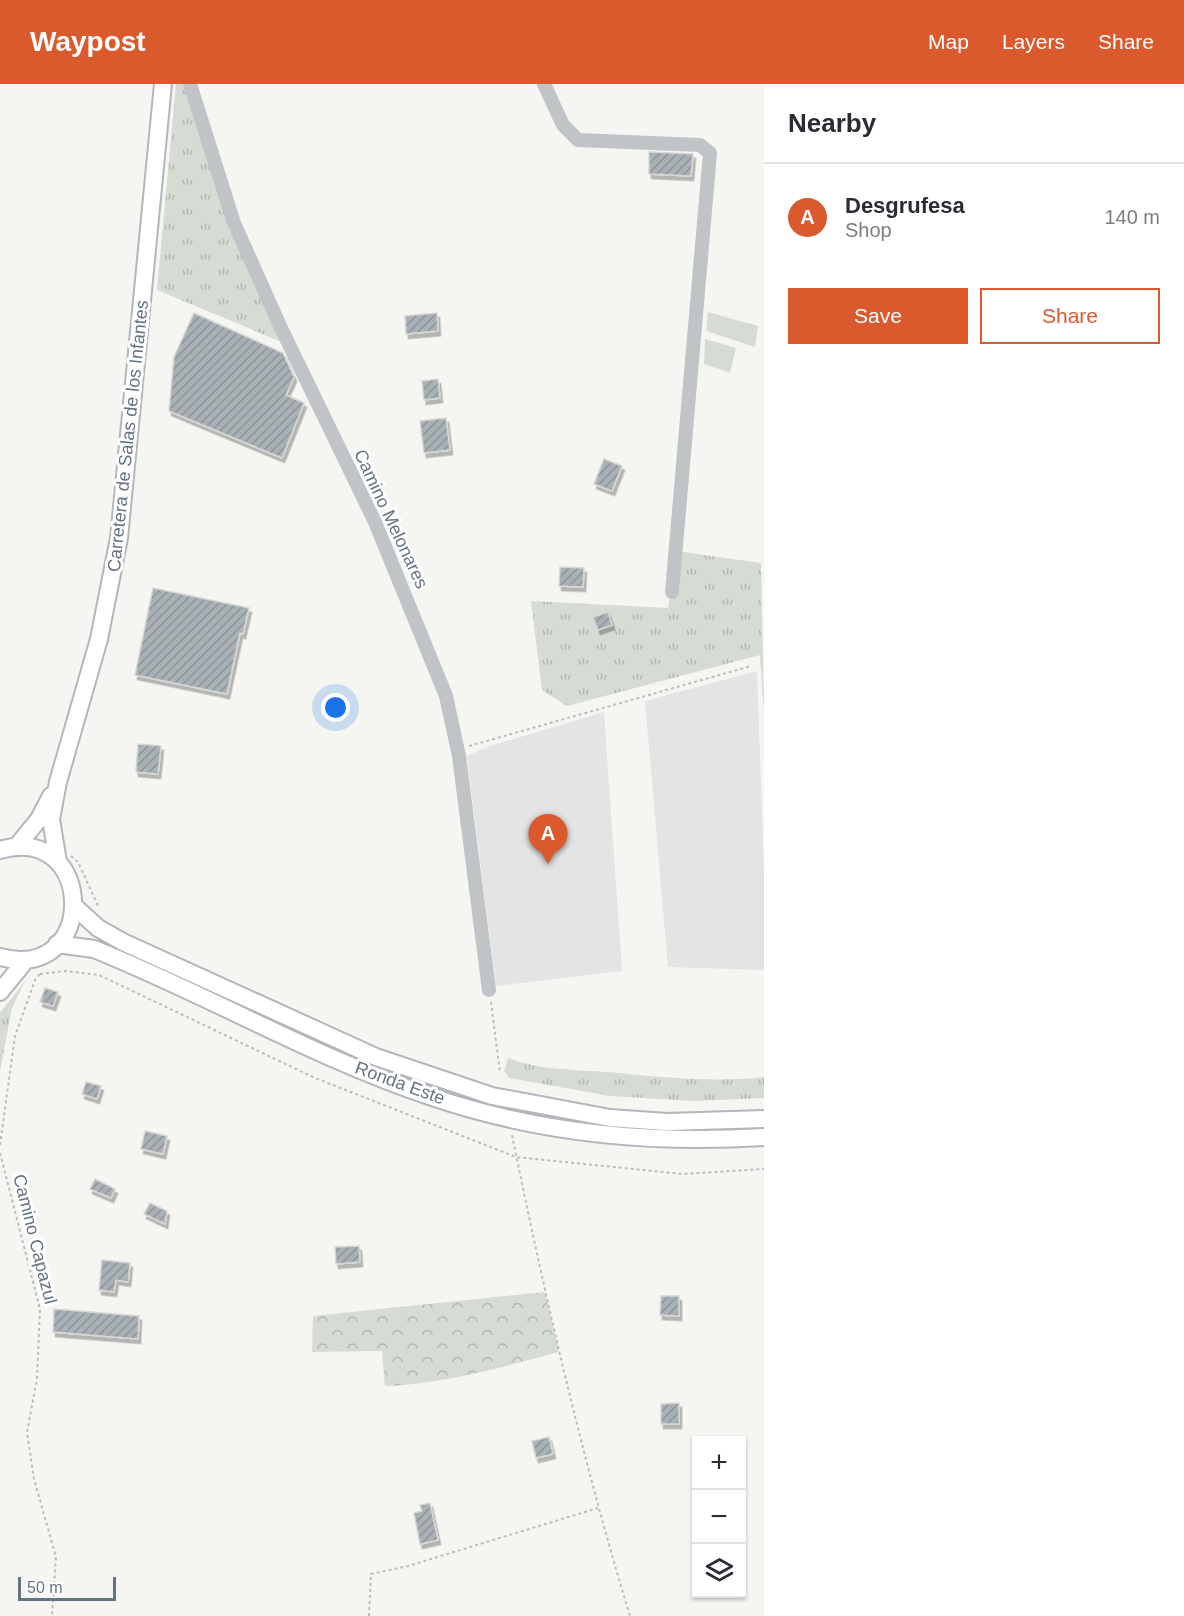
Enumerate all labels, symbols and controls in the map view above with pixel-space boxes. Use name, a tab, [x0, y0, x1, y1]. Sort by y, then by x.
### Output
text: Waypost	[30, 26, 146, 57]
text: Map	[928, 30, 969, 53]
text: Layers	[1002, 30, 1065, 53]
text: Share	[1098, 30, 1154, 53]
text: Nearby	[788, 108, 876, 138]
text: Desgrufesa	[845, 193, 965, 218]
text: A	[800, 206, 815, 228]
text: 140 m	[1104, 206, 1160, 228]
text: Shop	[845, 219, 892, 241]
button: Save	[788, 288, 968, 344]
button: Share	[980, 288, 1160, 344]
street label: Carretera de Salas de los Infantes	[104, 299, 152, 573]
street label: Camino Melonares	[350, 446, 432, 592]
your location	[321, 693, 350, 722]
pin: A	[528, 814, 568, 864]
street label: Ronda Este	[352, 1058, 448, 1108]
street label: Camino Capazul	[9, 1172, 61, 1306]
map controls	[692, 1436, 746, 1598]
button: +	[692, 1436, 746, 1490]
button: −	[692, 1490, 746, 1544]
button: layers	[692, 1544, 746, 1598]
scale bar	[18, 1574, 116, 1602]
text: 50 m	[27, 1579, 63, 1596]

